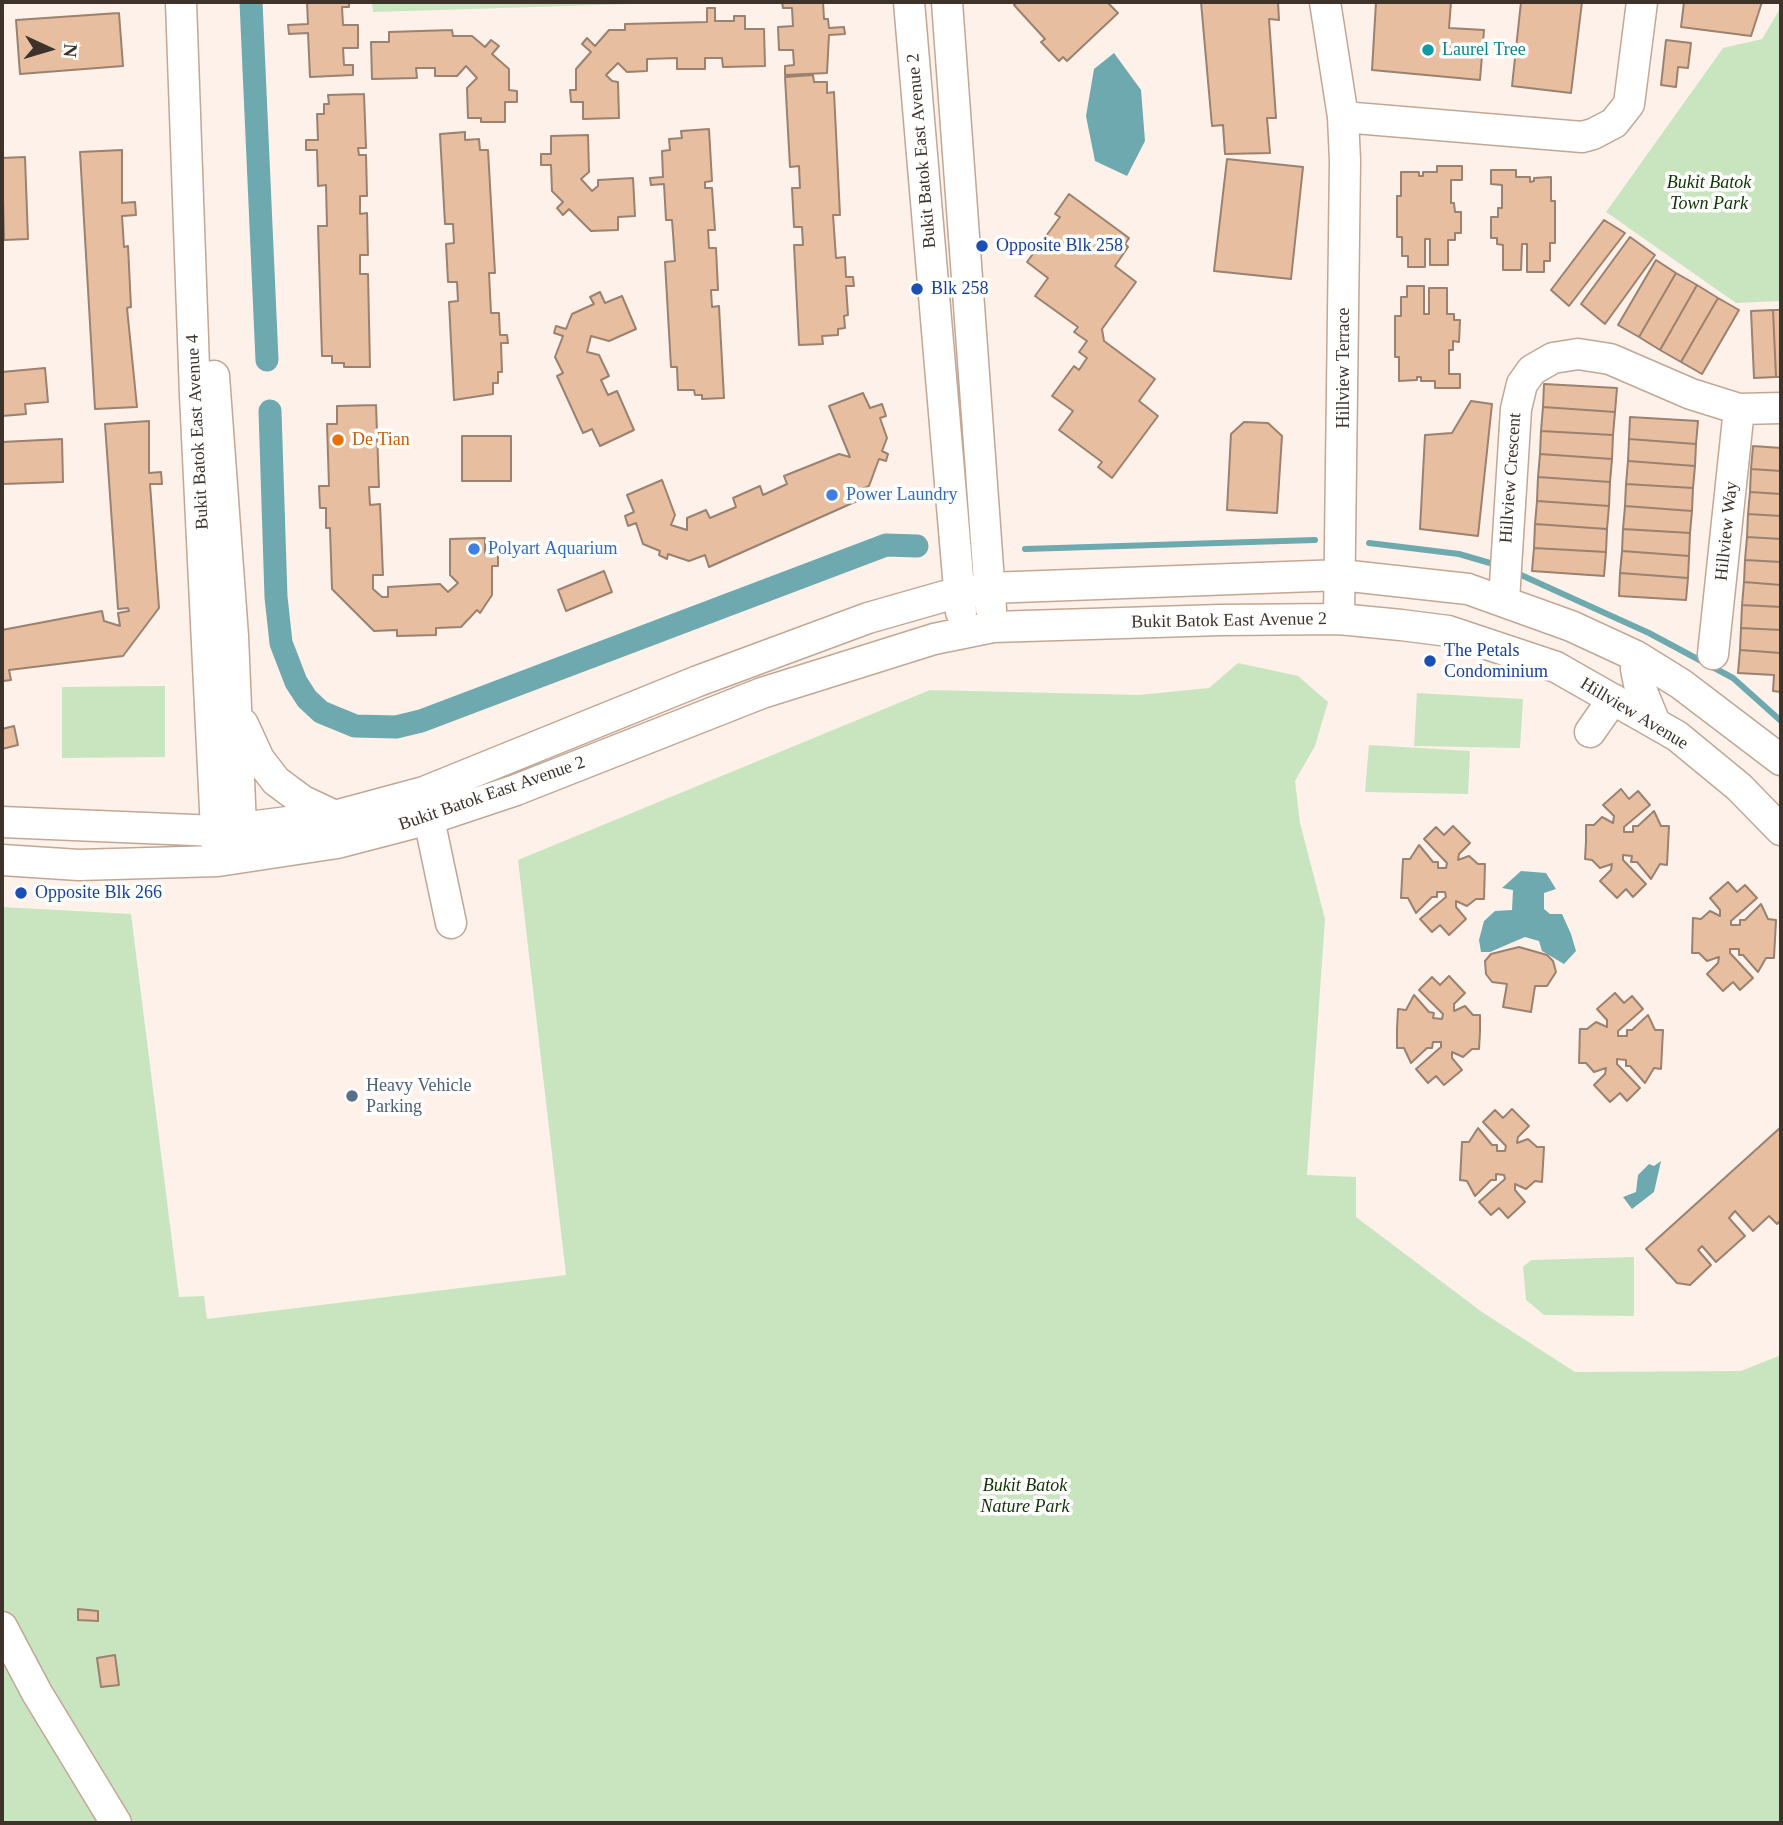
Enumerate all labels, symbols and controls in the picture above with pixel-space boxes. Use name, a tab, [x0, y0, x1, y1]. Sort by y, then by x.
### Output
north arrow	[14, 14, 84, 84]
place label: Laurel Tree	[1442, 39, 1526, 61]
marker: Laurel Tree	[1420, 42, 1436, 58]
text: N	[59, 43, 81, 58]
street label: Bukit Batok East Avenue 2	[903, 53, 941, 249]
park label: Bukit Batok Town Park	[1667, 172, 1751, 214]
place label: Opposite Blk 258	[996, 235, 1123, 257]
marker: Opposite Blk 258	[974, 238, 990, 254]
place label: Blk 258	[931, 278, 989, 300]
marker: Blk 258	[909, 281, 925, 297]
street label: Hillview Terrace	[1333, 307, 1355, 429]
street label: Bukit Batok East Avenue 4	[182, 334, 214, 530]
street label: Hillview Crescent	[1496, 412, 1526, 544]
place label: De Tian	[352, 429, 410, 451]
marker: De Tian	[330, 432, 346, 448]
street label: Hillview Way	[1711, 480, 1743, 582]
place label: Power Laundry	[846, 484, 957, 506]
marker: Power Laundry	[824, 487, 840, 503]
place label: Polyart Aquarium	[488, 538, 617, 560]
marker: Polyart Aquarium	[466, 541, 482, 557]
street label: Bukit Batok East Avenue 2	[1131, 608, 1327, 634]
place label: The Petals Condominium	[1444, 640, 1548, 682]
marker: The Petals Condominium	[1422, 653, 1438, 669]
street label: Hillview Avenue	[1576, 673, 1692, 755]
street label: Bukit Batok East Avenue 2	[396, 752, 588, 836]
place label: Opposite Blk 266	[35, 882, 162, 904]
marker: Opposite Blk 266	[13, 885, 29, 901]
place label: Heavy Vehicle Parking	[366, 1075, 471, 1118]
marker: Heavy Vehicle Parking	[344, 1088, 360, 1104]
park label: Bukit Batok Nature Park	[981, 1475, 1069, 1518]

